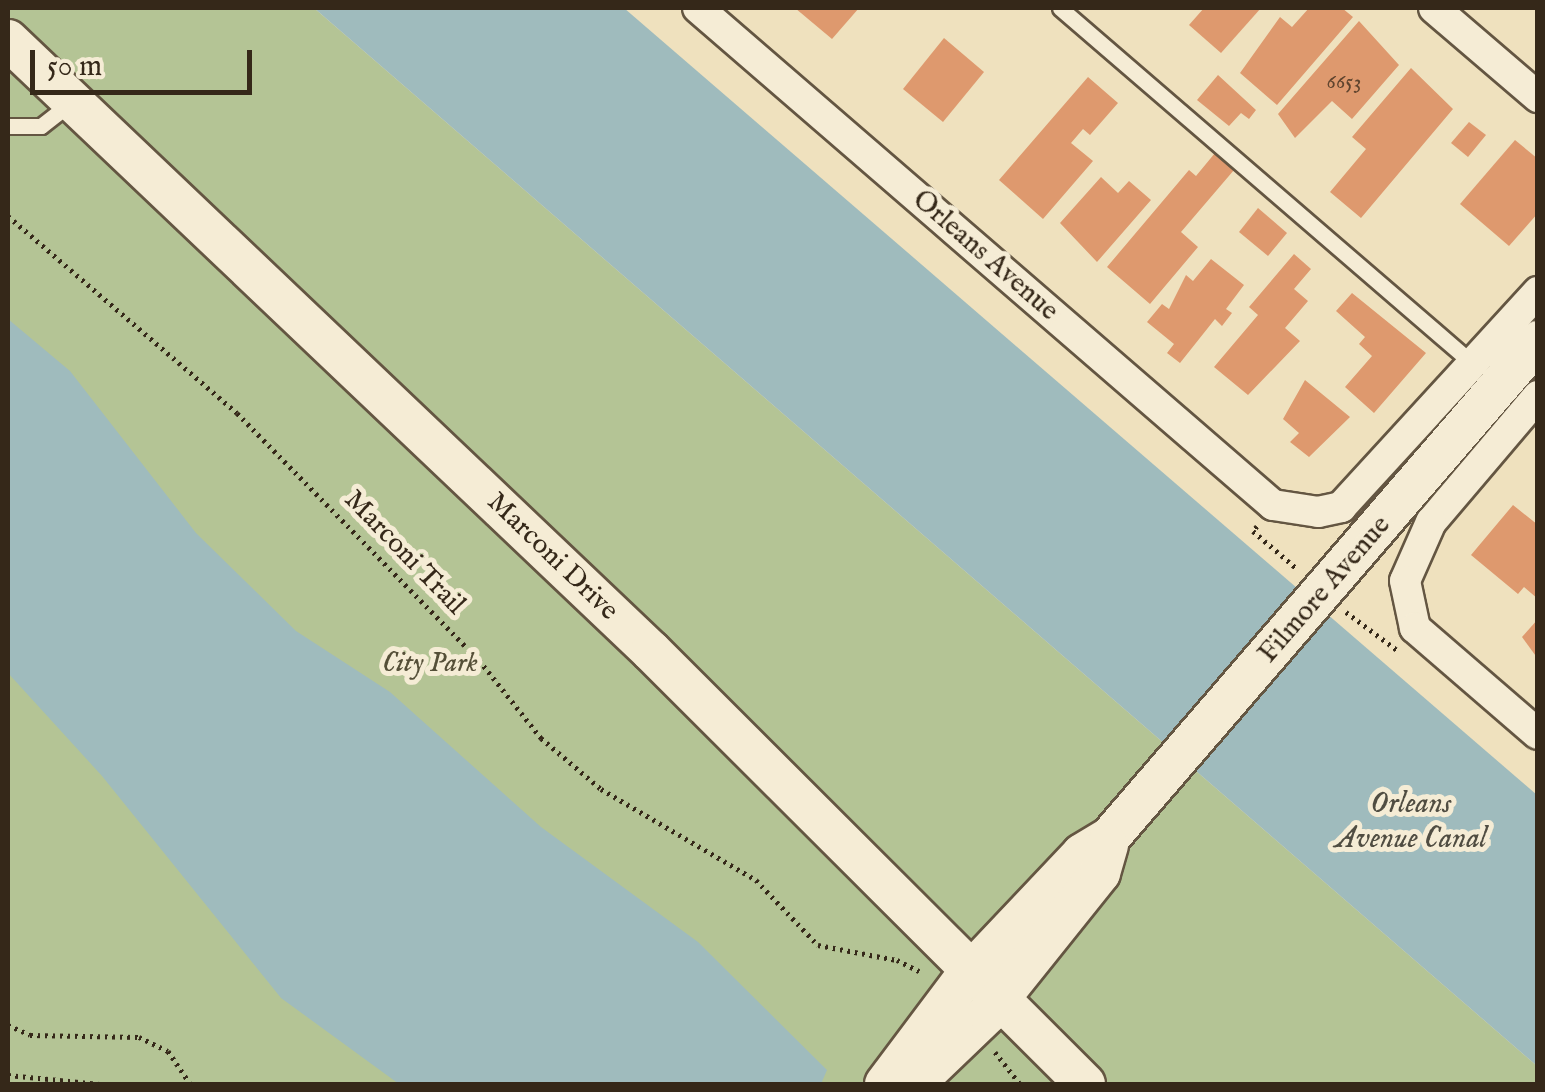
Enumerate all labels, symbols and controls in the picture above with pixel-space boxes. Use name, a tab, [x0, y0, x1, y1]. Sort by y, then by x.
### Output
scale bar	[35, 30, 258, 92]
text: 50 m	[47, 48, 102, 86]
house number: 6653	[1327, 70, 1361, 96]
street label: Orleans Avenue	[905, 183, 1065, 329]
street label: Marconi Trail	[336, 484, 472, 622]
street label: Marconi Drive	[479, 486, 625, 628]
street label: Filmore Avenue	[1252, 509, 1398, 671]
park label: City Park	[382, 647, 478, 681]
water label: Orleans Avenue Canal	[1335, 786, 1487, 856]

